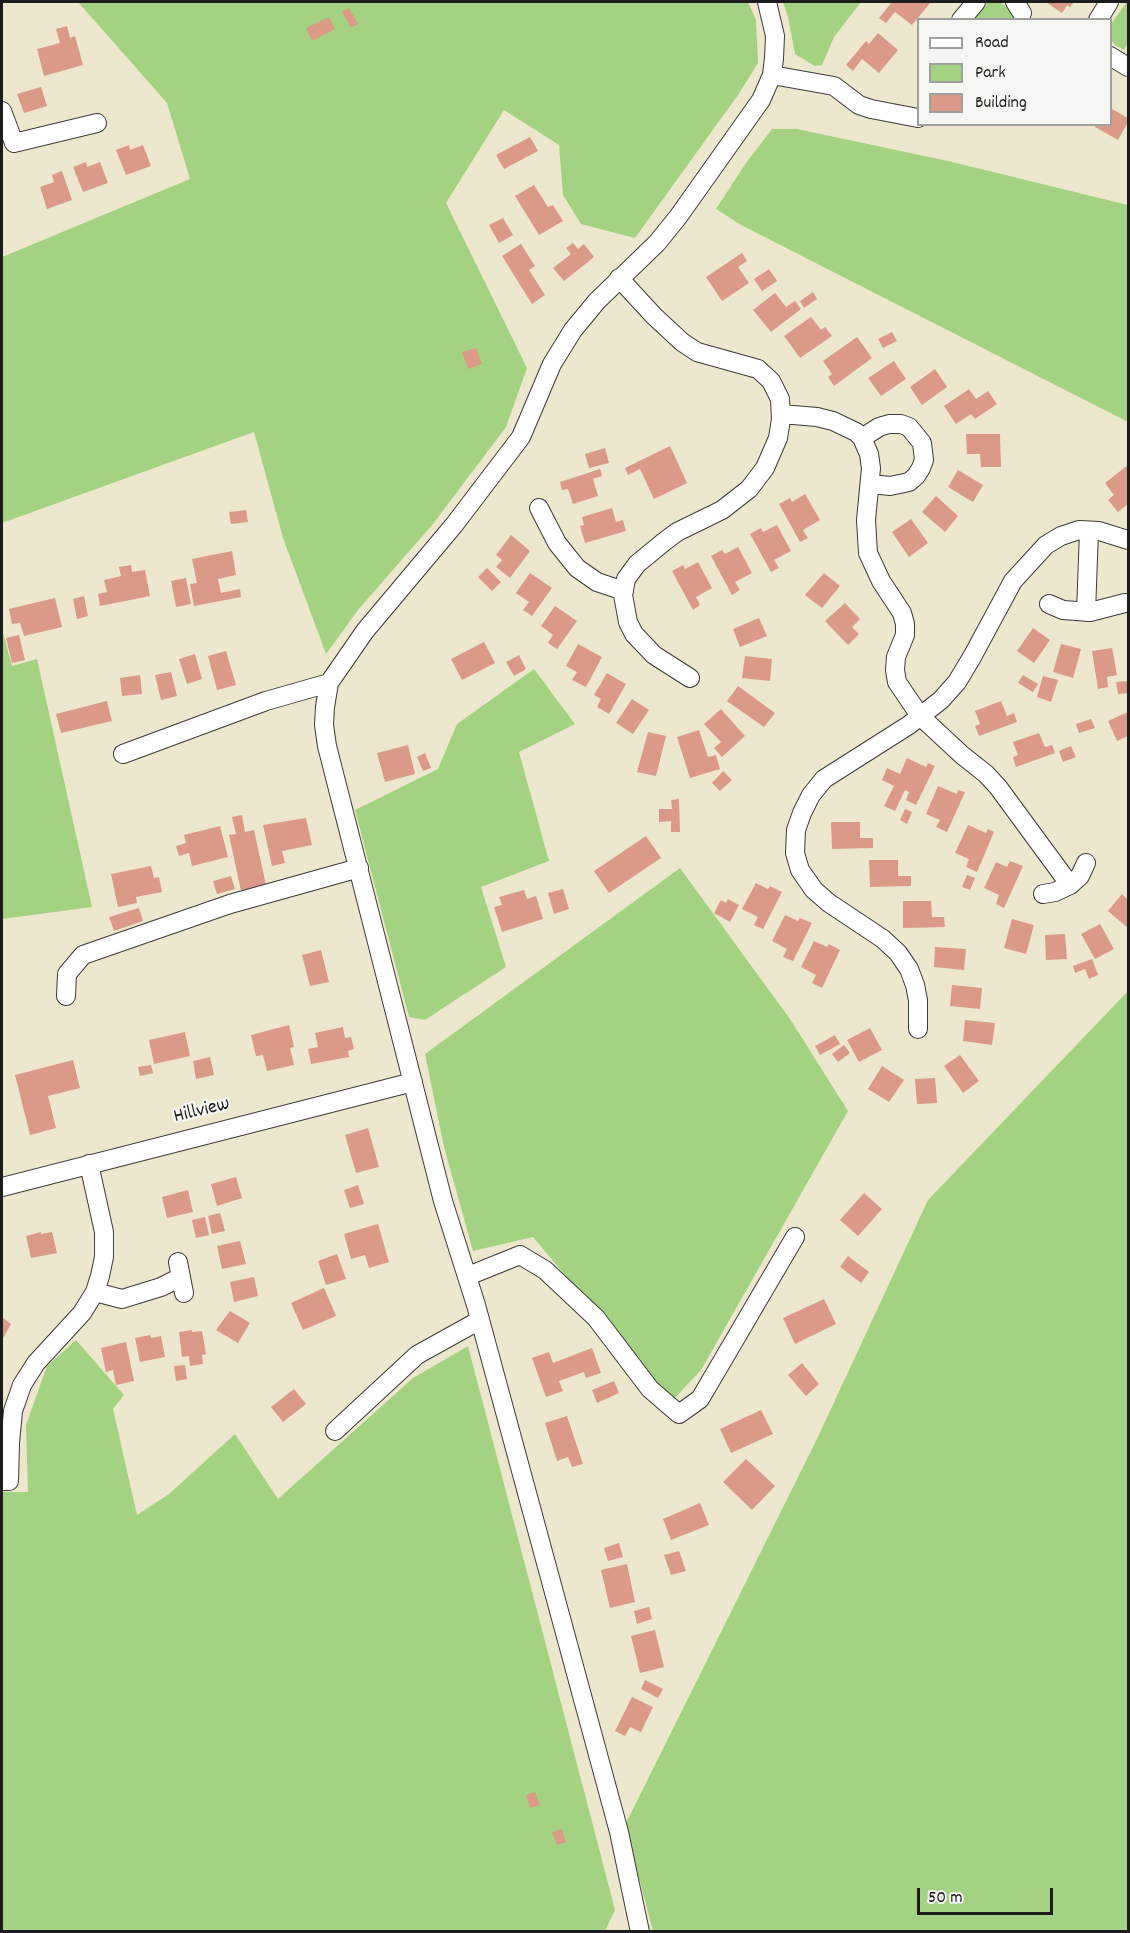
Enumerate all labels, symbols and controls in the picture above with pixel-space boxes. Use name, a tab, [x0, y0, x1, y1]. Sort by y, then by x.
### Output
legend	[917, 18, 1112, 126]
text: Road	[975, 31, 1009, 56]
text: Park	[975, 61, 1006, 86]
text: Building	[975, 91, 1027, 116]
street label: Hillview	[171, 1093, 233, 1131]
scale bar	[920, 1876, 1056, 1914]
text: 50 m	[928, 1886, 963, 1911]

